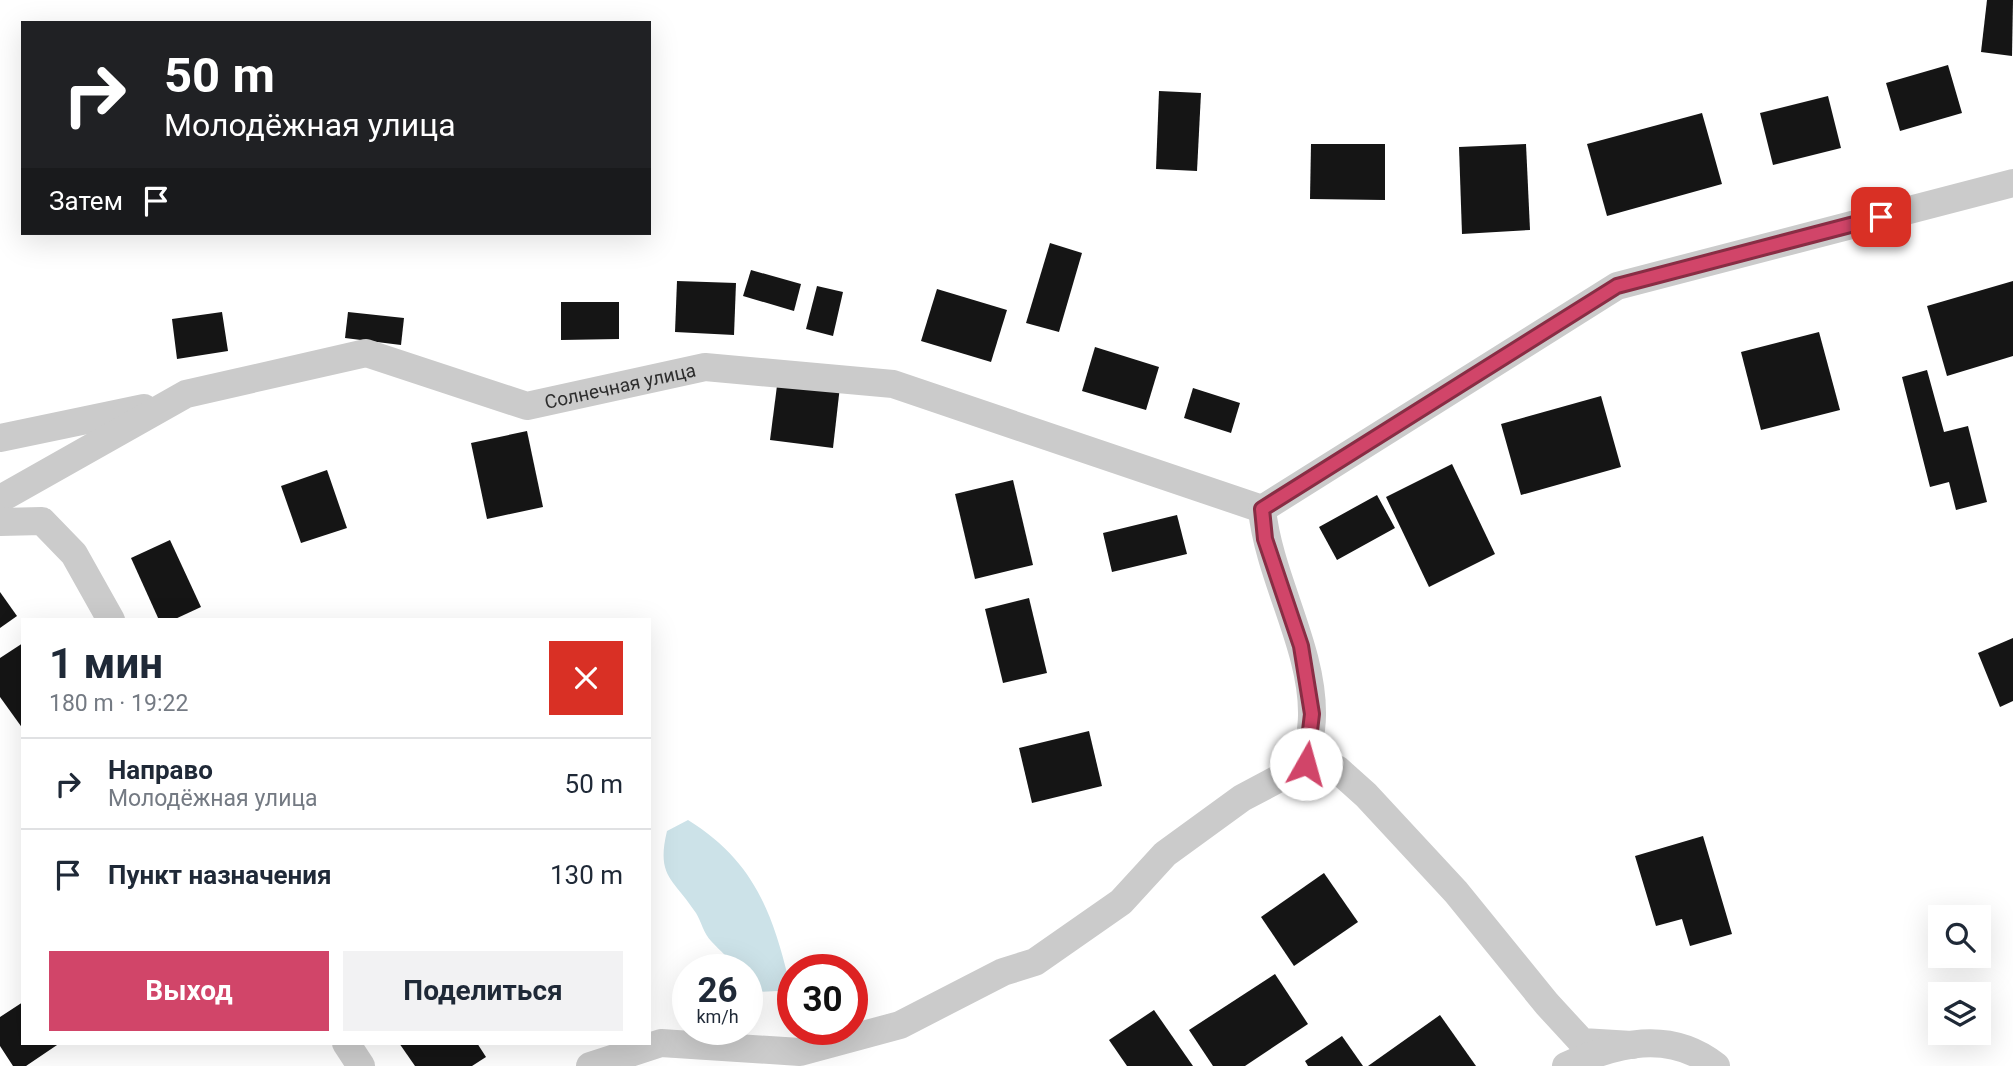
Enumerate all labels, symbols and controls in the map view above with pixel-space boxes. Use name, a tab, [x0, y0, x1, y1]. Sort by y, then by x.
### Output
text: 50 m	[164, 47, 275, 104]
icon: right	[49, 49, 140, 140]
text: Молодёжная улица	[164, 106, 456, 144]
icon: arrive	[137, 182, 175, 220]
text: Затем	[49, 186, 123, 216]
pin	[1851, 187, 1911, 247]
icon: arrive	[1862, 198, 1900, 236]
street label: Солнечная улица	[542, 358, 698, 414]
text: 1 мин	[49, 639, 163, 688]
button: close	[549, 641, 623, 715]
text: 180 m · 19:22	[49, 690, 188, 717]
position arrow	[1269, 727, 1343, 801]
text: Направо	[108, 755, 213, 785]
icon: right	[49, 765, 87, 803]
text: 50 m	[565, 769, 623, 799]
text: Молодёжная улица	[108, 785, 318, 812]
icon: arrive	[49, 856, 87, 894]
text: Пункт назначения	[108, 860, 332, 890]
text: 130 m	[550, 860, 623, 890]
map controls	[1928, 905, 1991, 1045]
button: search	[1928, 905, 1991, 968]
button: Выход	[49, 951, 329, 1031]
button: Поделиться	[343, 951, 623, 1031]
speed limit sign: 30	[777, 954, 868, 1045]
text: 26	[697, 970, 738, 1011]
button: layers	[1928, 982, 1991, 1045]
text: km/h	[696, 1006, 739, 1027]

